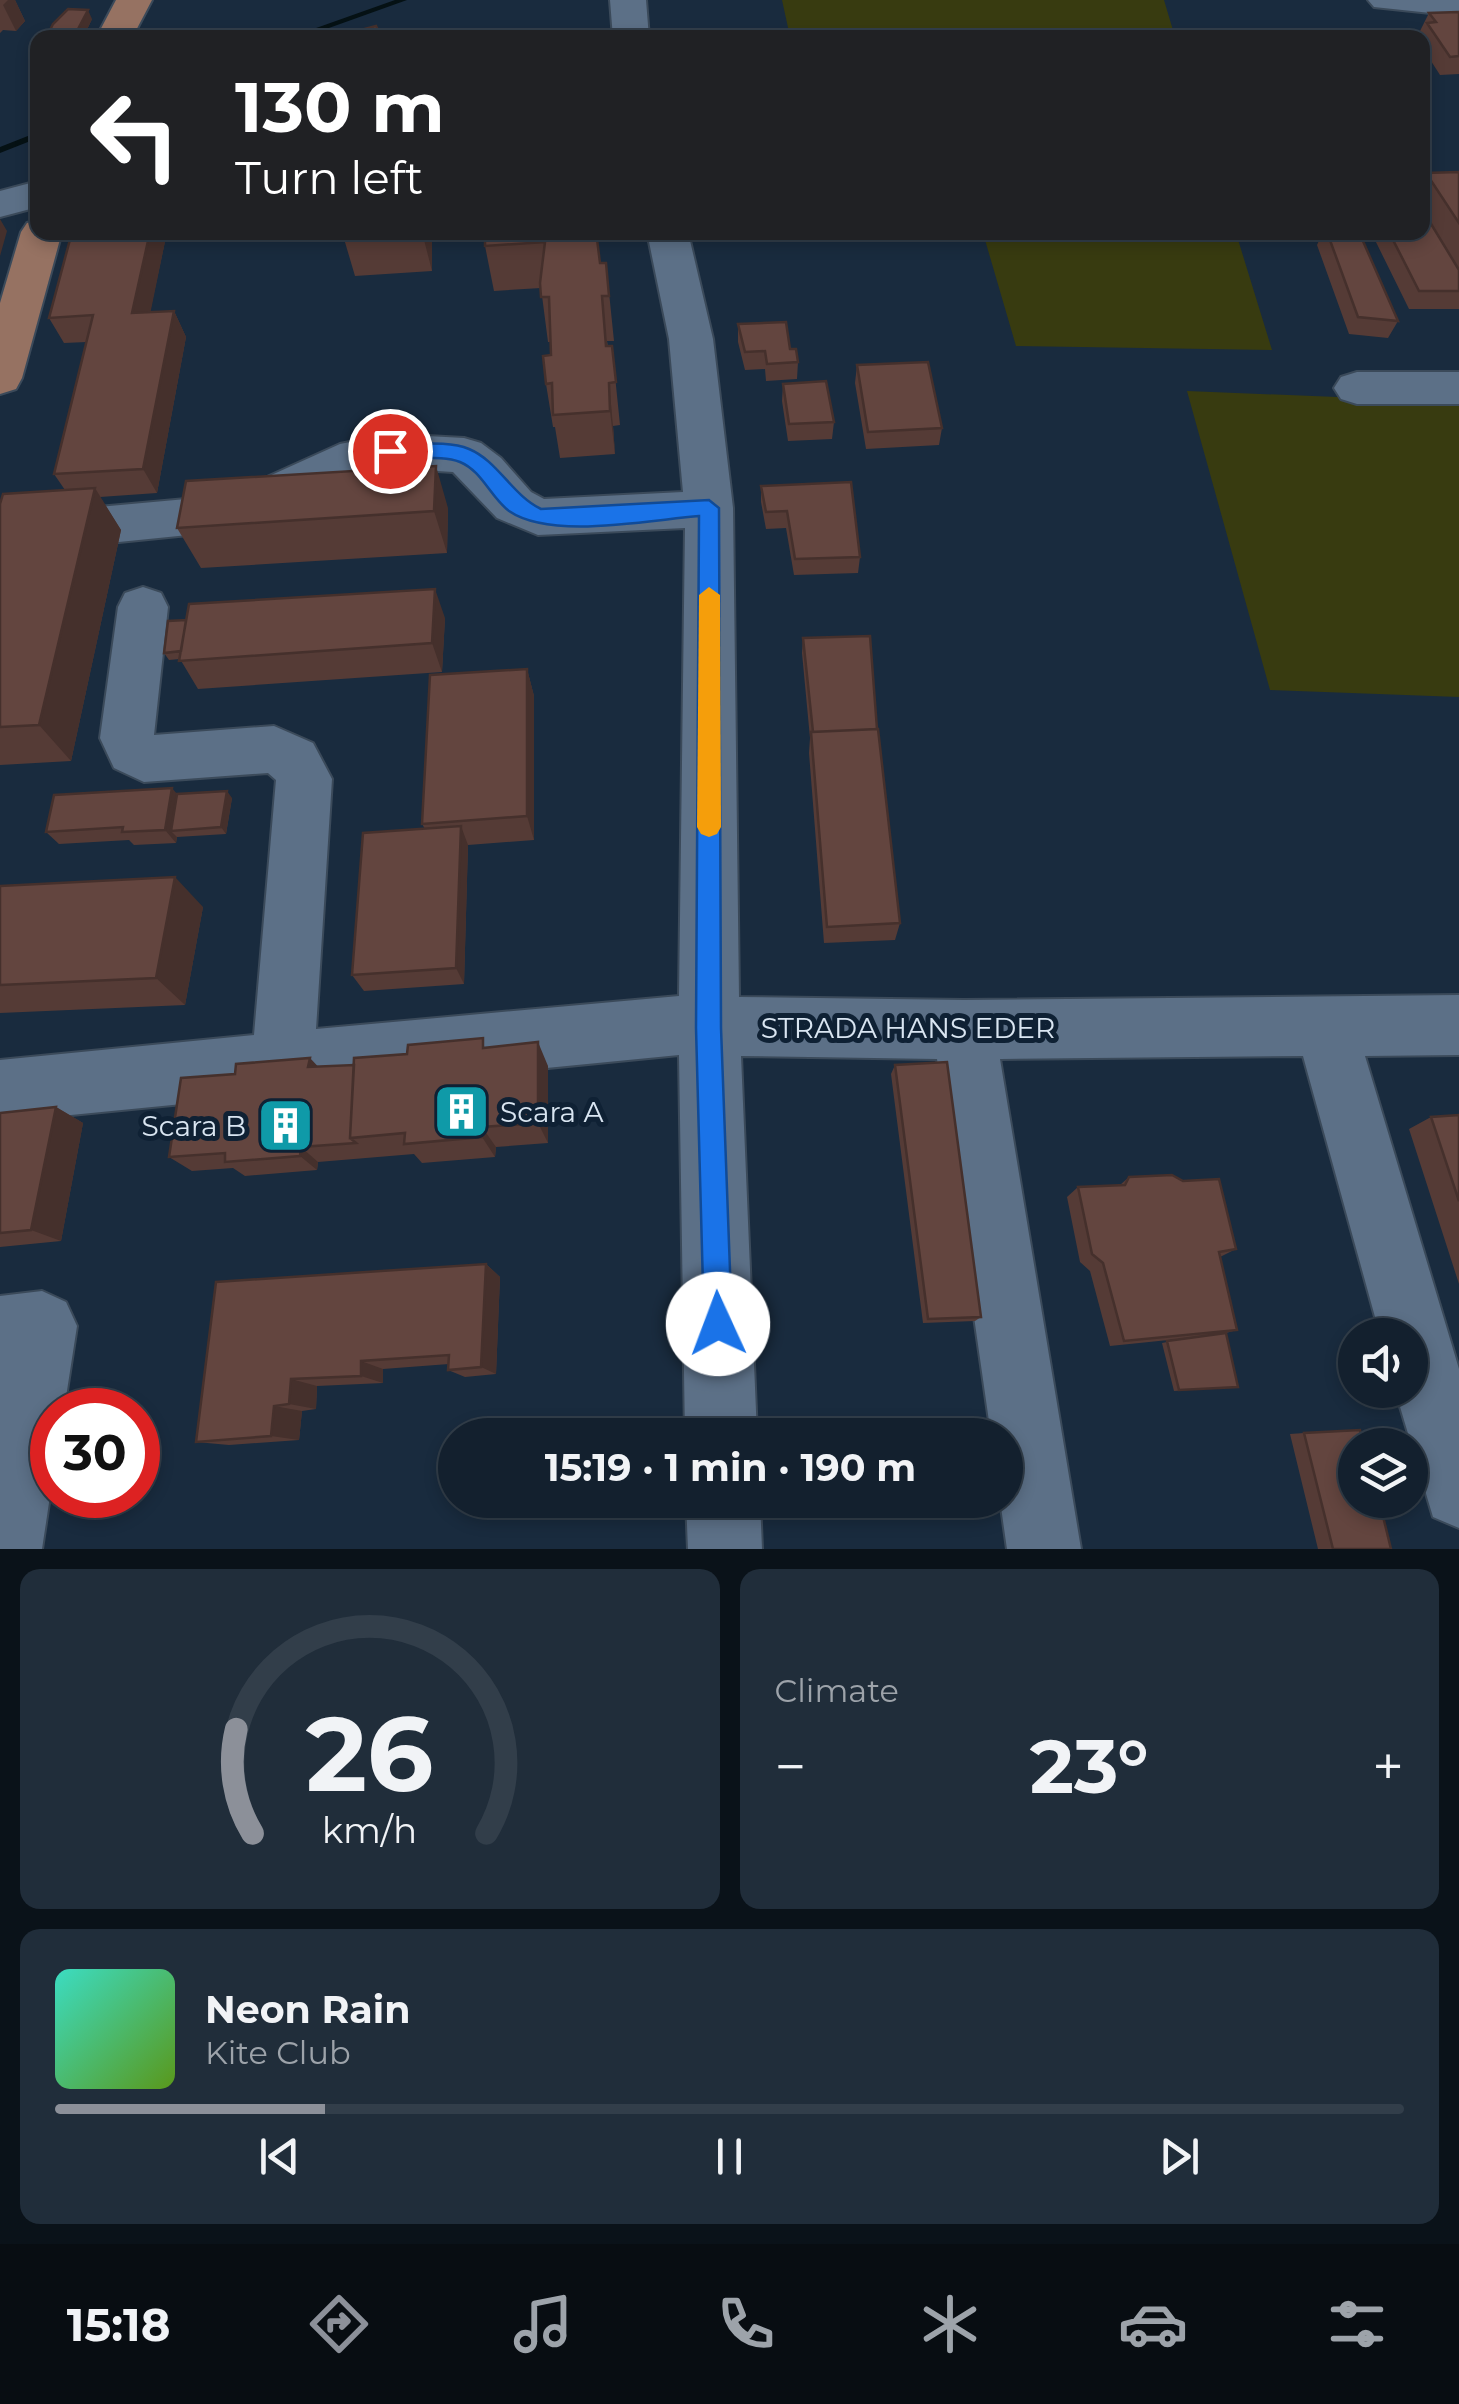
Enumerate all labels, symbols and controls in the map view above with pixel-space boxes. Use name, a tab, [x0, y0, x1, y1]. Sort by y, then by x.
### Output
text: 130 m	[235, 64, 445, 150]
icon: left	[70, 70, 200, 200]
text: Turn left	[235, 150, 423, 205]
pin	[348, 409, 433, 494]
icon: arrive	[363, 424, 418, 479]
street label: STRADA HANS EDER	[761, 1011, 1055, 1045]
building icon: Scara A	[431, 1082, 491, 1142]
place label: Scara A	[500, 1095, 604, 1129]
building icon: Scara B	[255, 1096, 315, 1156]
place label: Scara B	[141, 1109, 246, 1143]
position arrow	[666, 1272, 770, 1376]
map controls	[1338, 1318, 1428, 1518]
button: sound	[1338, 1318, 1428, 1408]
speed limit sign: 30	[30, 1388, 160, 1518]
button: layers	[1338, 1428, 1428, 1518]
text: 15:19 · 1 min · 190 m	[545, 1444, 916, 1491]
text: Climate	[775, 1671, 899, 1710]
text: 26	[306, 1690, 434, 1817]
text: 23°	[1030, 1720, 1149, 1812]
text: −	[775, 1733, 806, 1800]
text: +	[1372, 1733, 1404, 1800]
text: km/h	[322, 1808, 417, 1852]
text: Neon Rain	[205, 1986, 410, 2033]
text: Kite Club	[205, 2033, 351, 2072]
icon: previous	[252, 2129, 307, 2184]
icon: pause	[702, 2129, 757, 2184]
icon: next	[1152, 2129, 1207, 2184]
icon: directions	[304, 2289, 374, 2359]
icon: music	[508, 2289, 578, 2359]
icon: phone	[711, 2289, 781, 2359]
icon: climate	[915, 2289, 985, 2359]
icon: car	[1118, 2289, 1188, 2359]
icon: filters	[1322, 2289, 1392, 2359]
text: 15:18	[67, 2297, 170, 2352]

